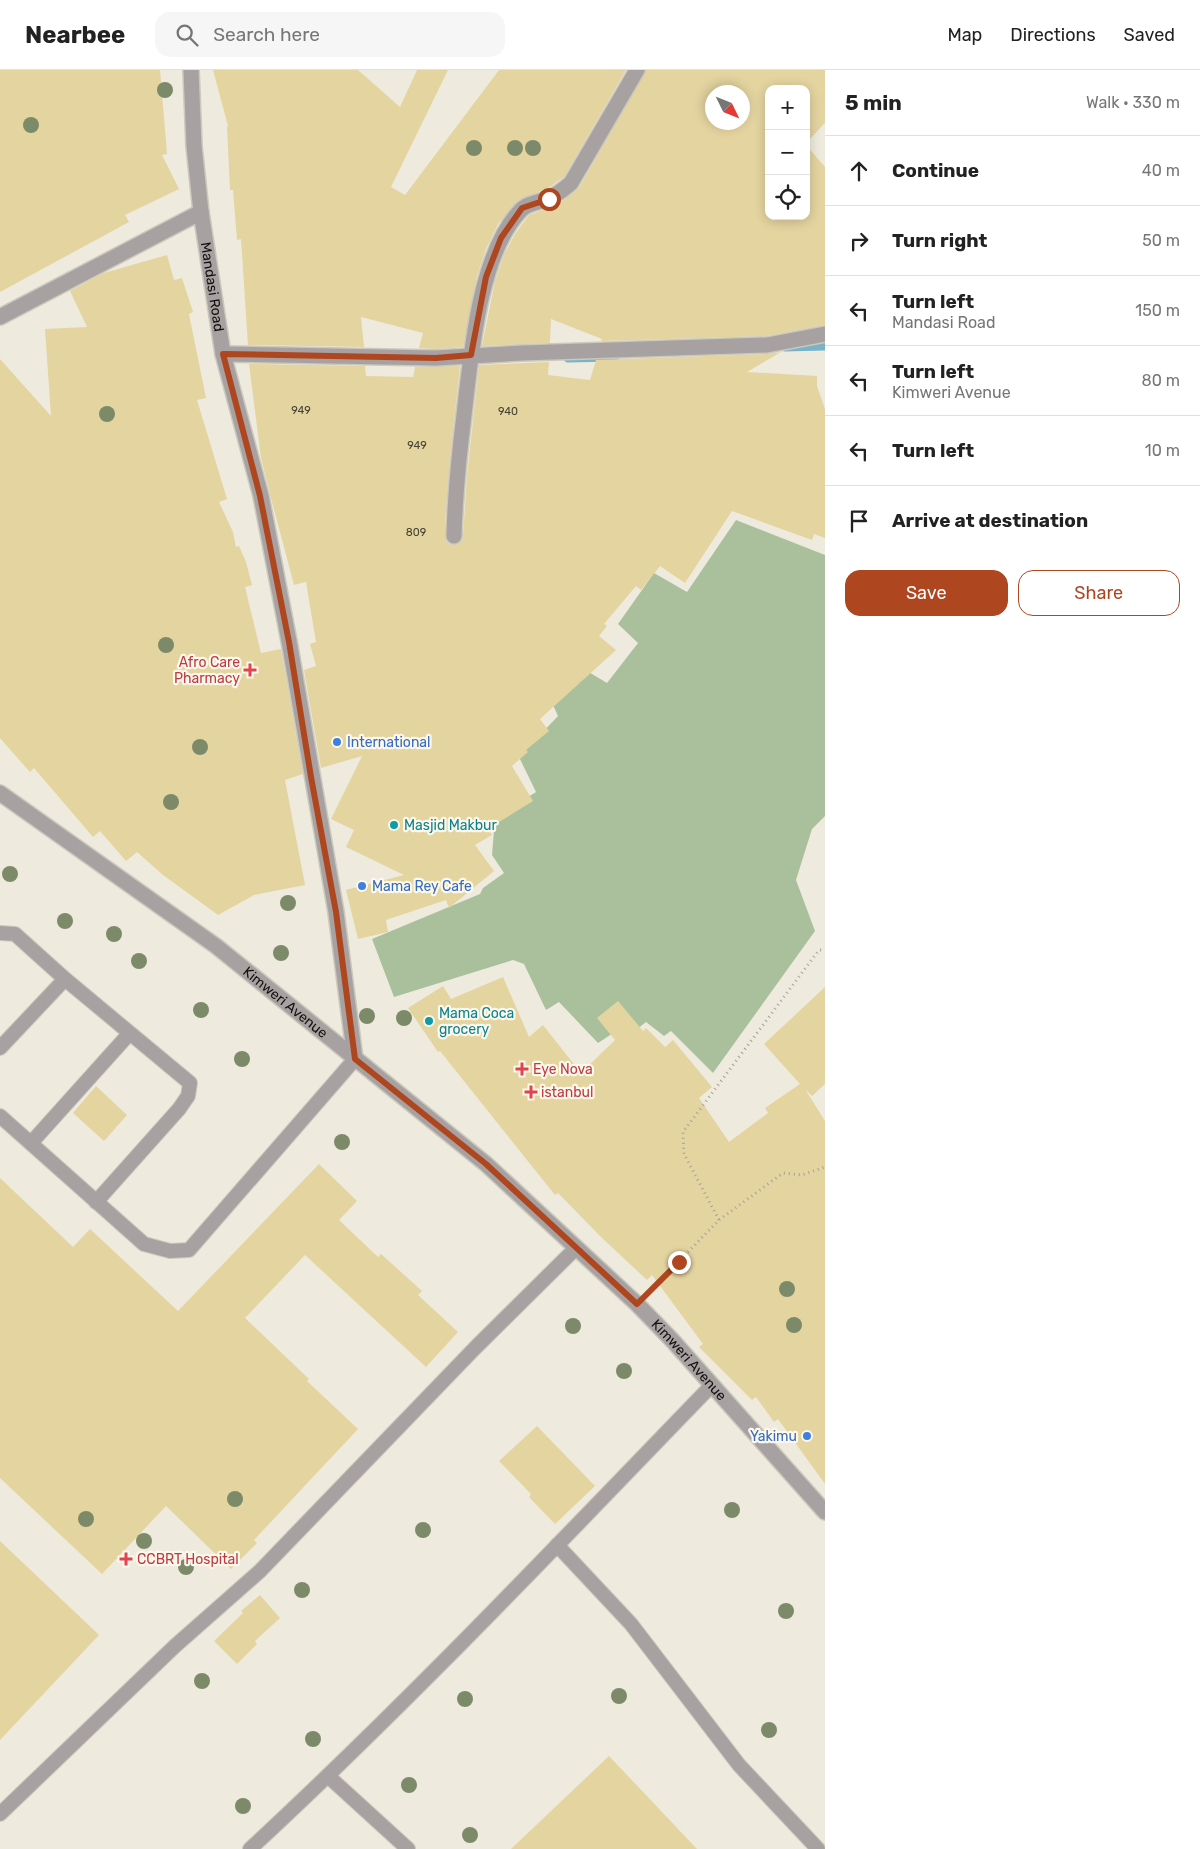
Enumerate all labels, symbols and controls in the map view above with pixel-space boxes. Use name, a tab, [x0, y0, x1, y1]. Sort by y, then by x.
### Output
search box	[155, 12, 505, 57]
text: Nearbee	[25, 21, 125, 49]
icon: search	[173, 21, 201, 49]
text: Search here	[213, 23, 320, 46]
text: Map	[947, 24, 982, 46]
text: Directions	[1010, 24, 1096, 46]
text: Saved	[1124, 24, 1175, 46]
north arrow	[705, 85, 750, 130]
map controls	[765, 85, 810, 220]
button: +	[765, 85, 810, 130]
text: 5 min	[845, 90, 902, 115]
text: Walk · 330 m	[1086, 93, 1180, 112]
button: −	[765, 130, 810, 175]
icon: ahead	[845, 157, 873, 185]
text: Continue	[892, 159, 979, 182]
text: 40 m	[1142, 161, 1180, 180]
button: locate	[765, 175, 810, 220]
route start	[538, 188, 561, 211]
icon: right	[845, 227, 873, 255]
text: Turn right	[892, 229, 987, 252]
text: 50 m	[1142, 231, 1180, 250]
street label: Mandasi Road	[197, 241, 227, 333]
text: Turn left	[892, 290, 974, 313]
icon: left	[845, 297, 873, 325]
text: 150 m	[1135, 301, 1180, 320]
text: Mandasi Road	[892, 313, 995, 332]
text: Turn left	[892, 360, 974, 383]
icon: left	[845, 367, 873, 395]
text: 80 m	[1142, 371, 1180, 390]
text: Kimweri Avenue	[892, 383, 1011, 402]
house number: 949	[291, 404, 311, 417]
house number: 940	[498, 405, 518, 418]
icon: left	[845, 437, 873, 465]
house number: 949	[407, 439, 427, 452]
text: Turn left	[892, 439, 974, 462]
text: 10 m	[1145, 441, 1180, 460]
icon: arrive	[845, 507, 873, 535]
text: Arrive at destination	[892, 509, 1088, 532]
house number: 809	[406, 526, 426, 539]
button: Save	[845, 570, 1008, 616]
button: Share	[1018, 570, 1180, 616]
place label: Afro Care Pharmacy	[174, 654, 240, 687]
marker: Afro Care Pharmacy	[244, 664, 256, 676]
place label: International	[347, 734, 431, 751]
marker: International	[331, 736, 343, 748]
place label: Masjid Makbur	[404, 817, 498, 834]
marker: Masjid Makbur	[388, 819, 400, 831]
place label: Mama Rey Cafe	[372, 878, 472, 895]
marker: Mama Rey Cafe	[356, 880, 368, 892]
street label: Kimweri Avenue	[239, 963, 331, 1042]
place label: Mama Coca grocery	[439, 1005, 514, 1038]
marker: Mama Coca grocery	[423, 1015, 435, 1027]
place label: Eye Nova	[533, 1061, 593, 1078]
marker: Eye Nova	[515, 1062, 529, 1076]
place label: istanbul	[541, 1084, 593, 1101]
marker: istanbul	[525, 1086, 537, 1098]
route end	[668, 1251, 691, 1274]
street label: Kimweri Avenue	[648, 1316, 730, 1404]
place label: Yakimu	[750, 1428, 797, 1445]
marker: Yakimu	[801, 1430, 813, 1442]
place label: CCBRT Hospital	[137, 1551, 239, 1568]
marker: CCBRT Hospital	[119, 1552, 133, 1566]

